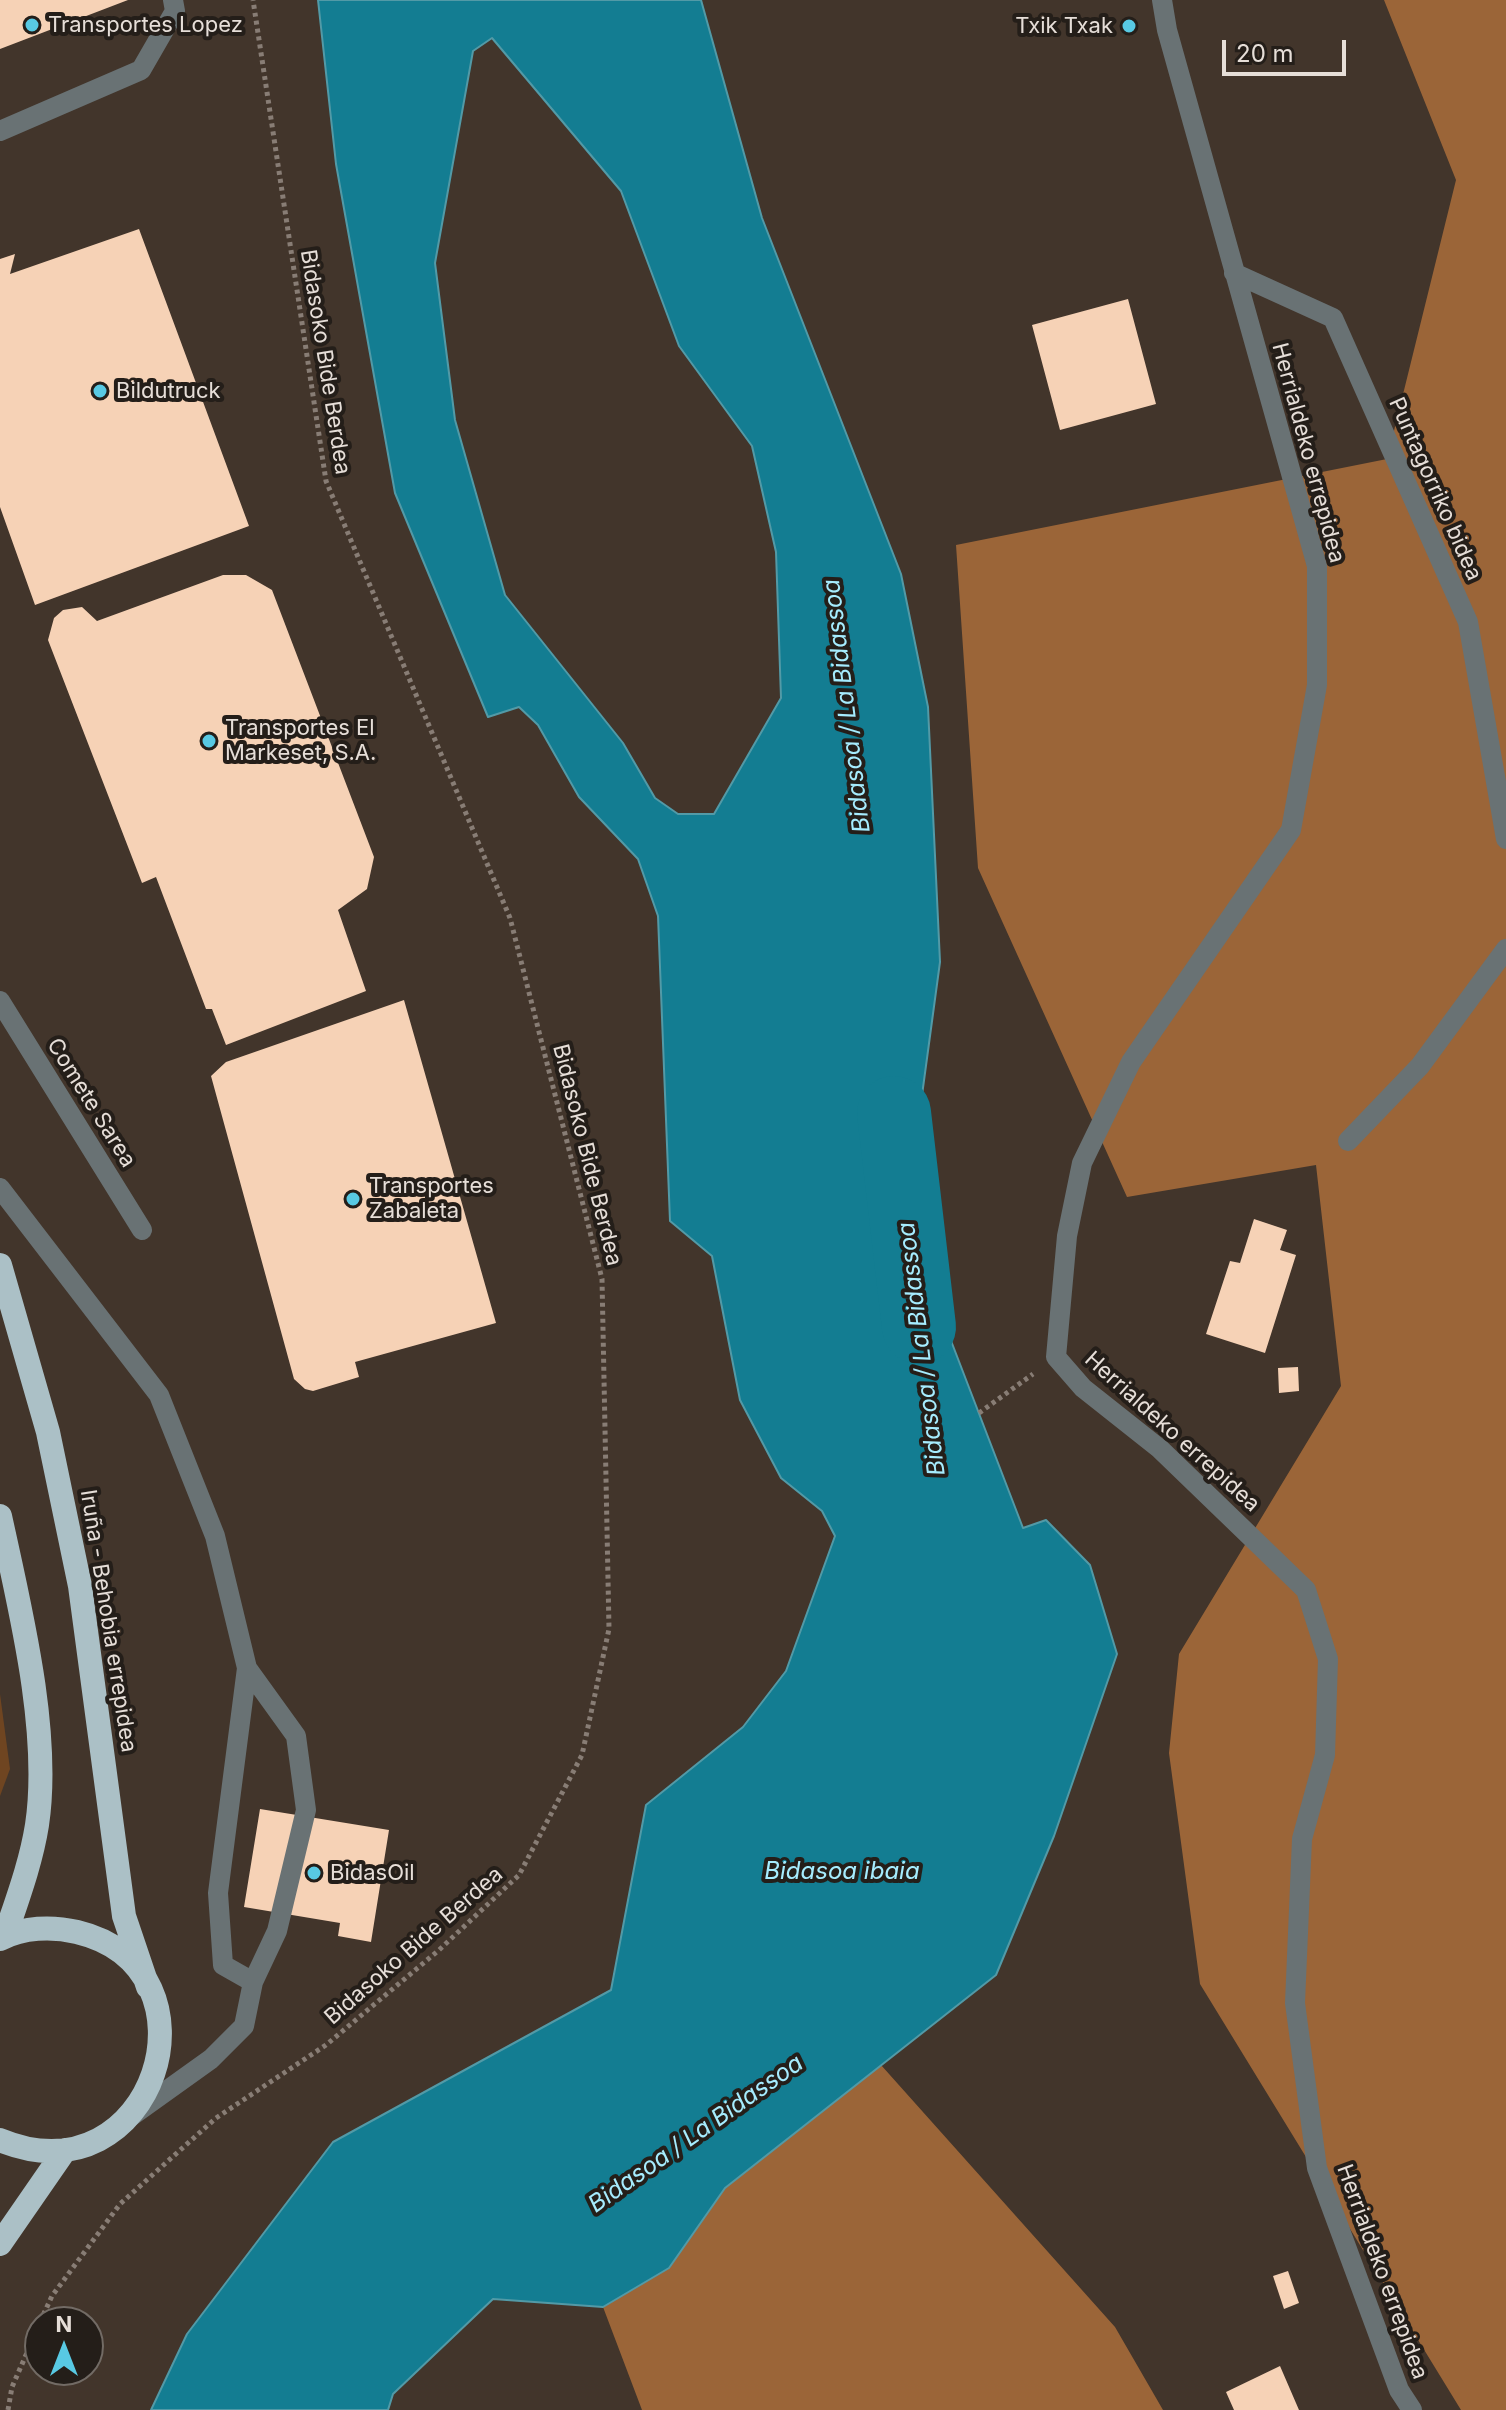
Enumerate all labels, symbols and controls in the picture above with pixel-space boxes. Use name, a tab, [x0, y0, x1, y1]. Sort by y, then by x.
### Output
place label: Transportes Lopez	[48, 12, 243, 38]
place label: Txik Txak	[1015, 13, 1113, 39]
marker: Transportes Lopez	[23, 16, 41, 34]
marker: Txik Txak	[1120, 17, 1138, 35]
scale bar	[1226, 24, 1350, 74]
text: 20 m	[1236, 39, 1294, 68]
street label: Bidasoko Bide Berdea	[294, 248, 356, 476]
street label: Herrialdeko errepidea	[1266, 340, 1350, 566]
place label: Bildutruck	[116, 378, 221, 404]
marker: Bildutruck	[91, 382, 109, 400]
street label: Puntagorriko bidea	[1383, 393, 1487, 585]
water label: Bidasoa / La Bidassoa	[817, 578, 877, 834]
place label: Transportes El Markeset, S.A.	[225, 715, 376, 766]
marker: Transportes El Markeset, S.A.	[200, 732, 218, 750]
street label: Comete Sarea	[41, 1034, 141, 1172]
street label: Bidasoko Bide Berdea	[547, 1041, 627, 1269]
place label: Transportes Zabaleta	[369, 1173, 494, 1224]
marker: Transportes Zabaleta	[344, 1190, 362, 1208]
water label: Bidasoa / La Bidassoa	[892, 1221, 952, 1477]
street label: Herrialdeko errepidea	[1079, 1346, 1265, 1518]
street label: Iruña - Behobia errepidea	[74, 1488, 142, 1754]
water label: Bidasoa ibaia	[764, 1858, 920, 1886]
place label: BidasOil	[330, 1860, 415, 1886]
street label: Bidasoko Bide Berdea	[319, 1861, 509, 2031]
marker: BidasOil	[305, 1864, 323, 1882]
water label: Bidasoa / La Bidassoa	[583, 2049, 809, 2219]
street label: Herrialdeko errepidea	[1331, 2161, 1433, 2383]
north arrow	[24, 2306, 104, 2386]
text: N	[56, 2311, 72, 2337]

